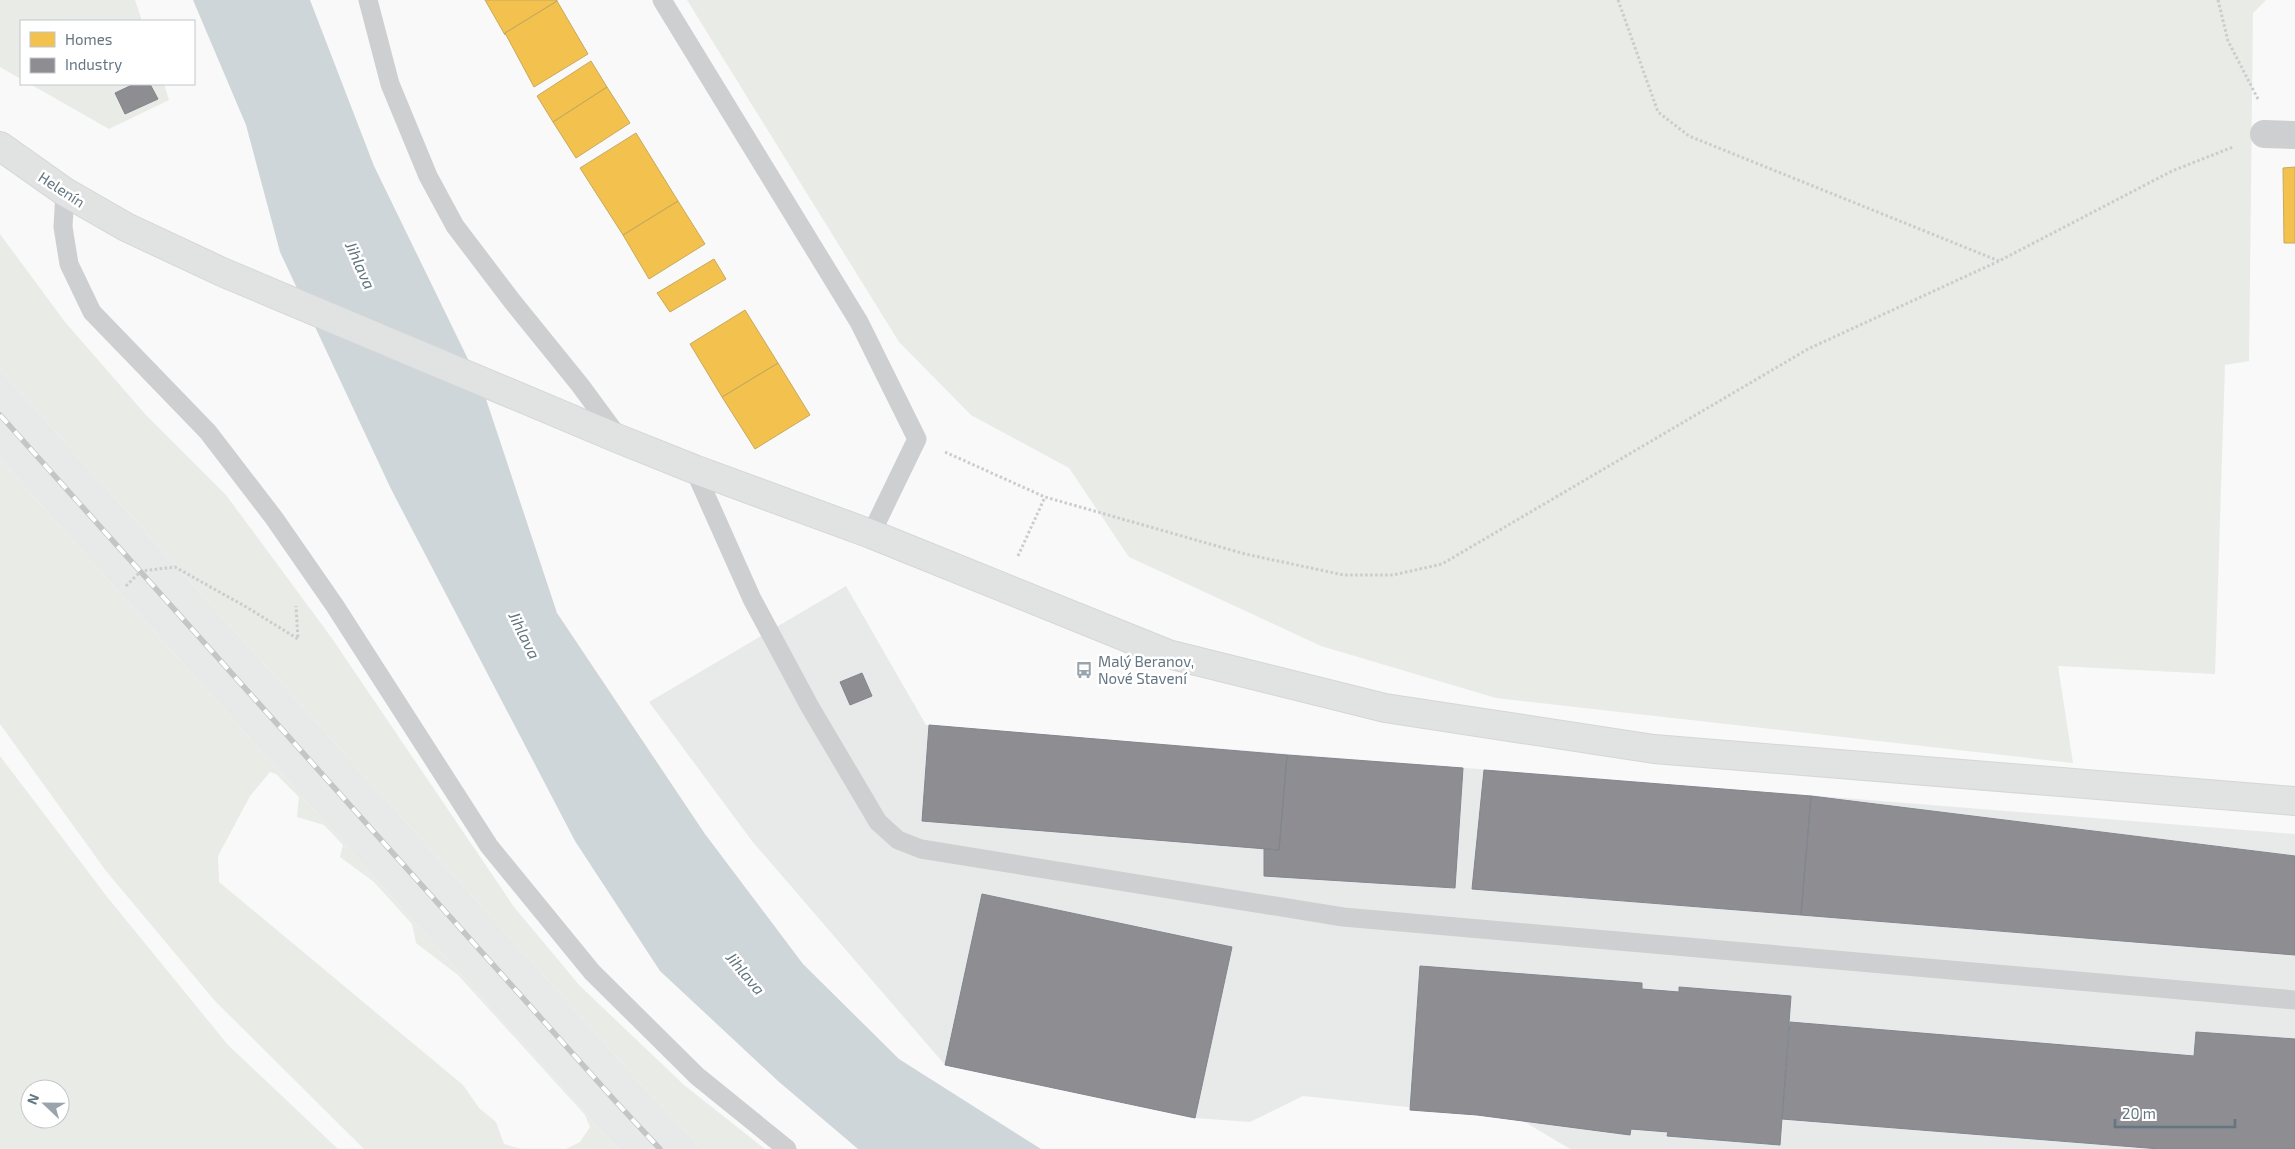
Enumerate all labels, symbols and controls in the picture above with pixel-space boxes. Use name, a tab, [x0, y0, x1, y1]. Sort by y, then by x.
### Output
legend	[20, 20, 195, 85]
text: Homes	[65, 30, 112, 48]
text: Industry	[65, 55, 122, 73]
street label: Helenín	[35, 167, 89, 211]
water label: Jihlava	[342, 237, 380, 292]
water label: Jihlava	[505, 607, 545, 662]
place label: Malý Beranov, Nové Stavení	[1098, 652, 1194, 687]
bus stop icon: Malý Beranov, Nové Stavení	[1074, 660, 1094, 680]
water label: Jihlava	[722, 947, 769, 998]
north arrow	[20, 1079, 70, 1129]
text: N	[23, 1091, 42, 1107]
scale bar	[2115, 1096, 2235, 1128]
text: 20 m	[2122, 1104, 2156, 1122]

